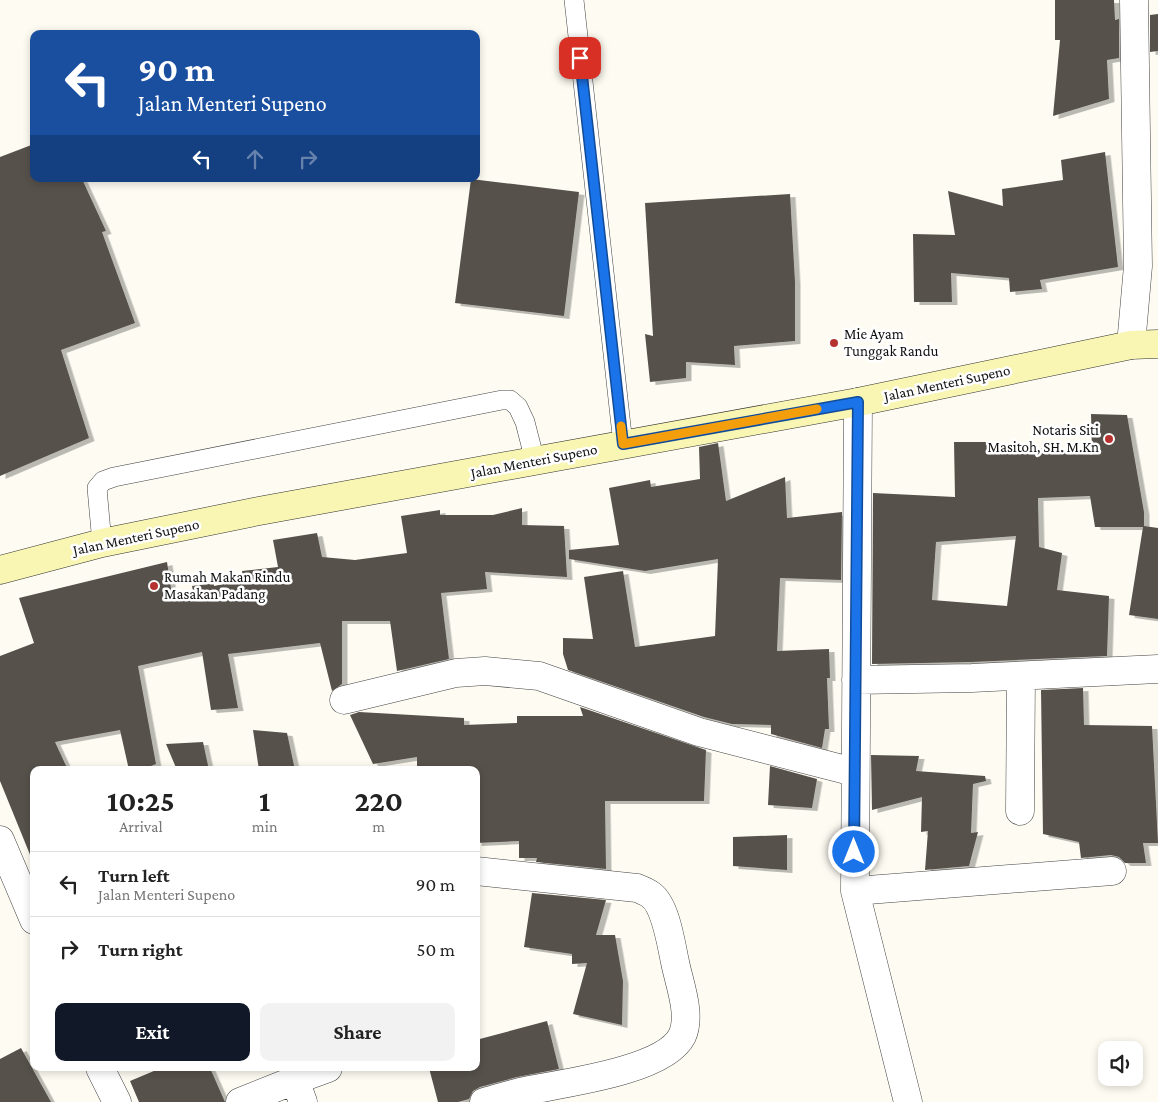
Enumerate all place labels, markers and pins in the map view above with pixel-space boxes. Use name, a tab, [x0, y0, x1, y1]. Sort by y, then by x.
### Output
pin	[559, 37, 601, 79]
place label: Mie Ayam Tunggak Randu	[844, 326, 939, 360]
marker: Mie Ayam Tunggak Randu	[828, 337, 840, 349]
place label: Notaris Siti Masitoh, SH. M.Kn	[988, 422, 1099, 455]
marker: Notaris Siti Masitoh, SH. M.Kn	[1103, 433, 1115, 445]
place label: Rumah Makan Rindu Masakan Padang	[164, 569, 290, 603]
marker: Rumah Makan Rindu Masakan Padang	[148, 580, 160, 592]

